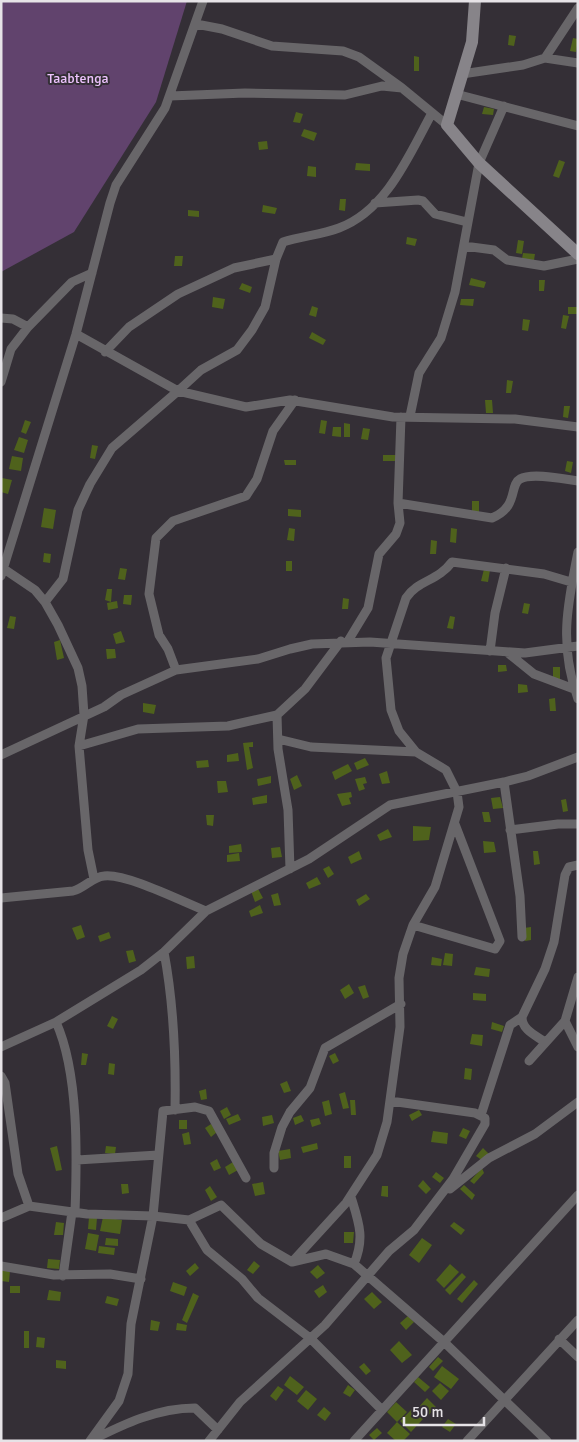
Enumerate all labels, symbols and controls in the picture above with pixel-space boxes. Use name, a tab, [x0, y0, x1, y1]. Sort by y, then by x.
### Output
park label: Taabtenga	[47, 70, 109, 87]
scale bar	[404, 1394, 484, 1426]
text: 50 m	[412, 1403, 443, 1421]

